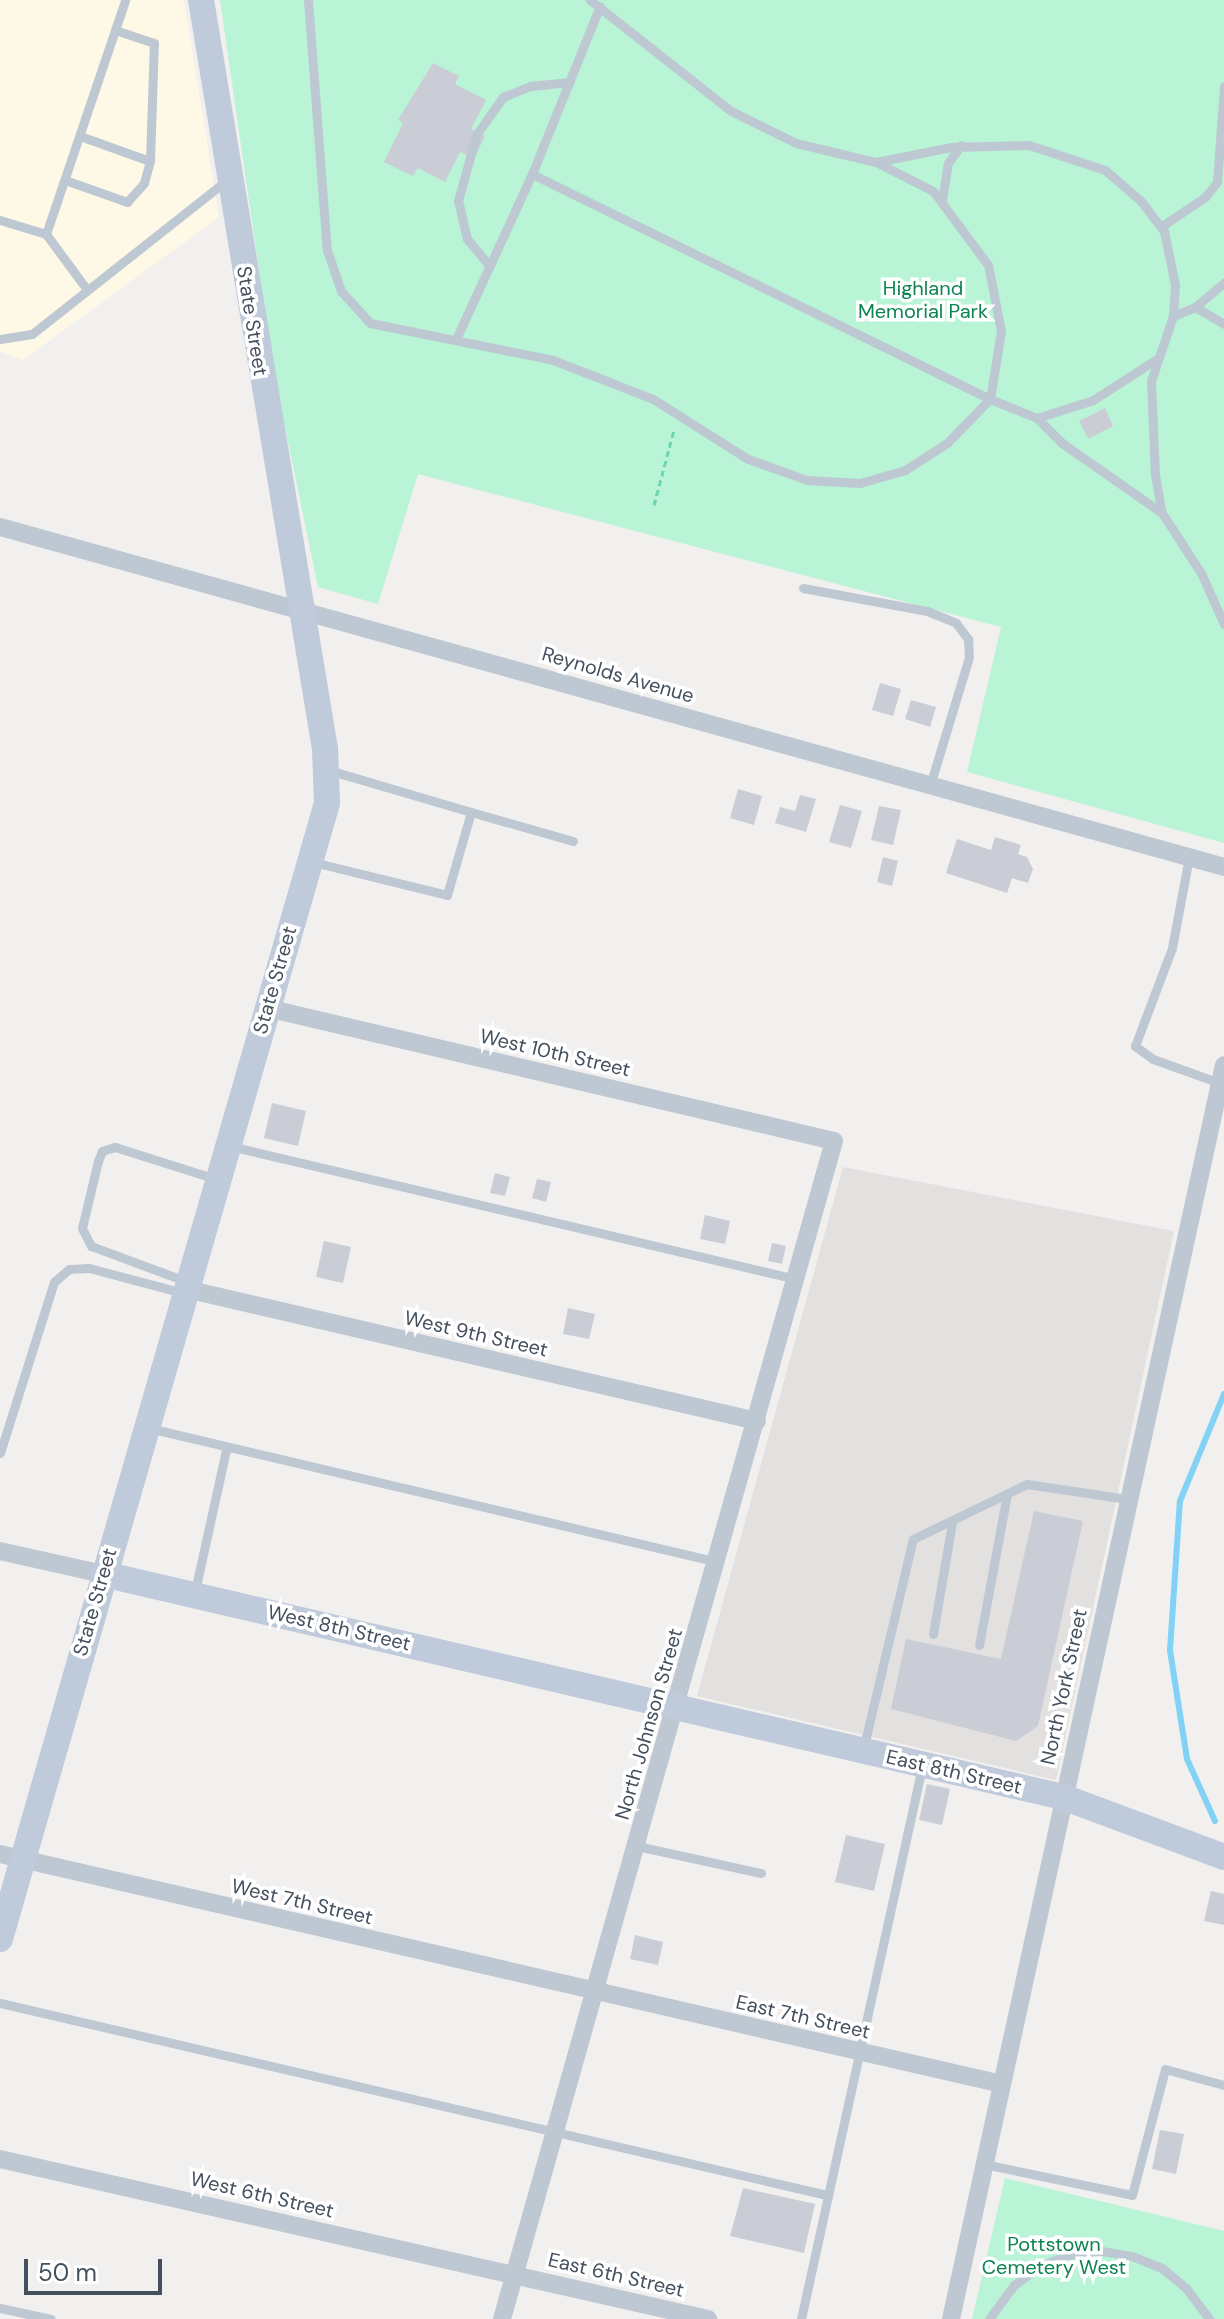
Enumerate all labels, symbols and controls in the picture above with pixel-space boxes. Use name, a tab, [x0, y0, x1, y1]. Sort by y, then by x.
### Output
street label: State Street	[231, 264, 273, 378]
park label: Highland Memorial Park	[858, 276, 988, 323]
street label: Reynolds Avenue	[539, 642, 697, 708]
street label: State Street	[248, 923, 302, 1037]
street label: West 10th Street	[477, 1024, 633, 1082]
street label: West 9th Street	[402, 1306, 550, 1362]
street label: State Street	[68, 1545, 122, 1659]
street label: West 8th Street	[265, 1600, 413, 1656]
street label: North York Street	[1036, 1607, 1092, 1767]
street label: North Johnson Street	[610, 1626, 688, 1822]
street label: East 8th Street	[884, 1745, 1024, 1799]
street label: West 7th Street	[229, 1874, 375, 1930]
street label: East 7th Street	[734, 1990, 872, 2044]
street label: West 6th Street	[188, 2167, 336, 2223]
park label: Pottstown Cemetery West	[982, 2232, 1126, 2279]
scale bar	[28, 2243, 166, 2293]
street label: East 6th Street	[546, 2248, 686, 2302]
text: 50 m	[38, 2257, 97, 2288]

